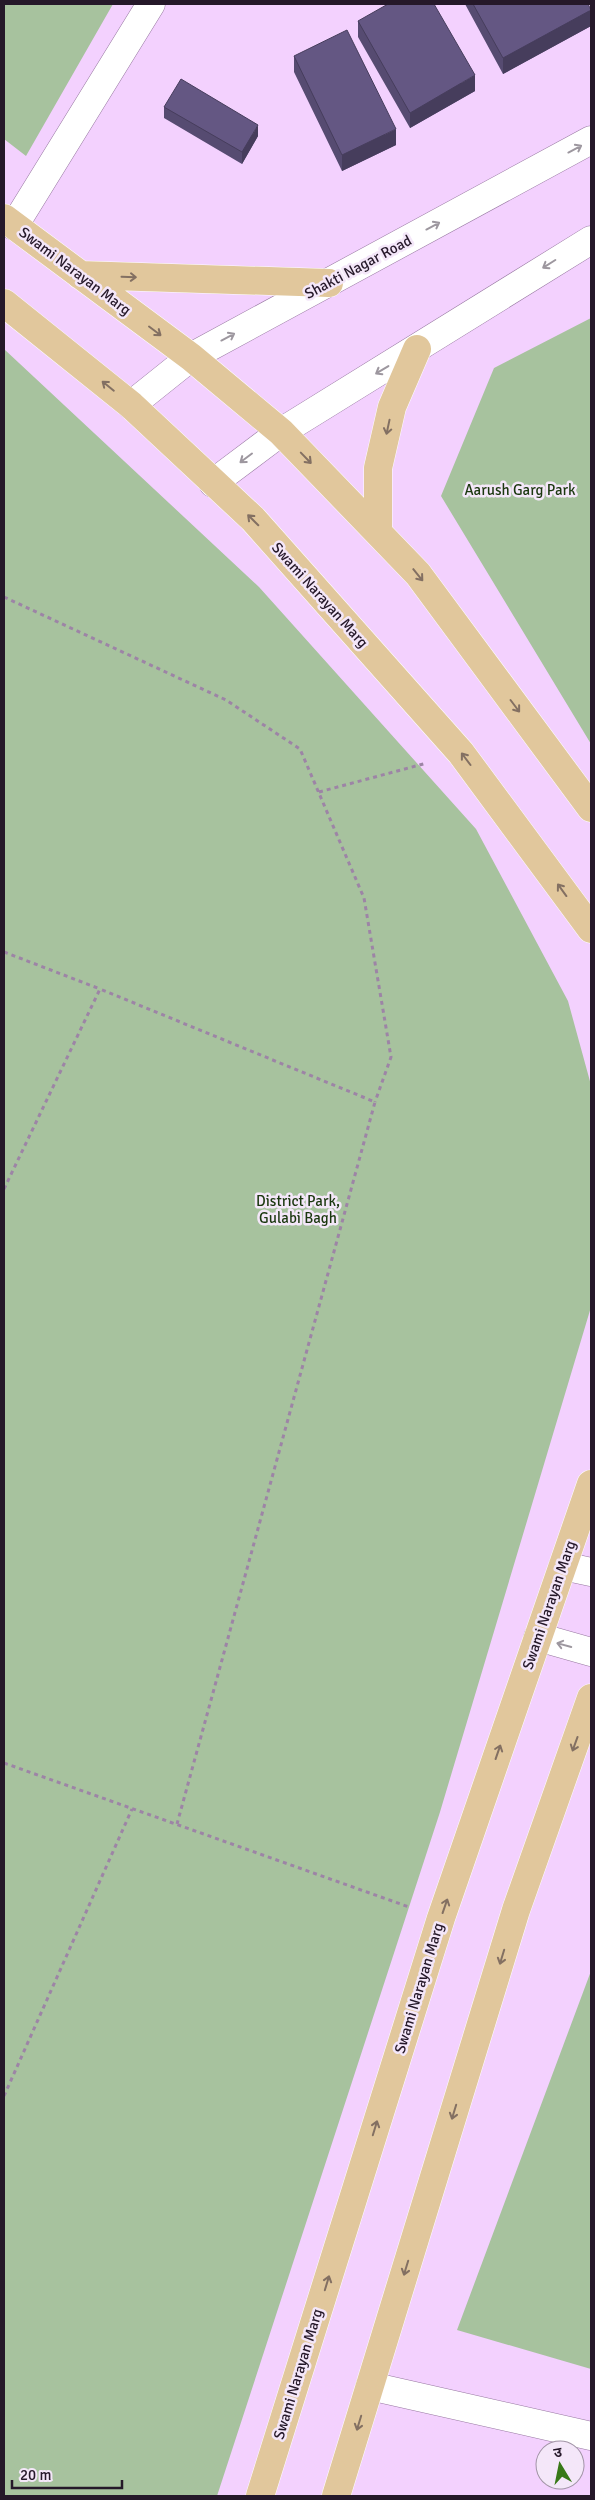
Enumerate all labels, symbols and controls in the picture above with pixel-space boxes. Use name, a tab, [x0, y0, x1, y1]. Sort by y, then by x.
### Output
one-way arrow	[568, 144, 583, 154]
one-way arrow	[425, 221, 439, 231]
street label: Swami Narayan Marg	[16, 223, 134, 319]
street label: Shakti Nagar Road	[301, 231, 415, 303]
one-way arrow	[542, 259, 556, 269]
one-way arrow	[120, 272, 136, 281]
one-way arrow	[148, 326, 162, 336]
one-way arrow	[220, 332, 235, 341]
one-way arrow	[376, 365, 390, 375]
one-way arrow	[102, 381, 115, 392]
one-way arrow	[382, 418, 392, 434]
one-way arrow	[300, 452, 312, 464]
one-way arrow	[239, 453, 253, 463]
park label: Aarush Garg Park	[464, 481, 576, 499]
one-way arrow	[247, 514, 259, 526]
street label: Swami Narayan Marg	[268, 539, 372, 651]
one-way arrow	[413, 569, 424, 582]
one-way arrow	[510, 699, 521, 712]
one-way arrow	[460, 753, 471, 766]
one-way arrow	[557, 883, 567, 897]
park label: District Park, Gulabi Bagh	[256, 1192, 340, 1227]
street label: Swami Narayan Marg	[518, 1538, 580, 1672]
one-way arrow	[557, 1639, 573, 1649]
one-way arrow	[570, 1736, 579, 1751]
one-way arrow	[494, 1745, 503, 1761]
one-way arrow	[441, 1899, 450, 1914]
street label: Swami Narayan Marg	[391, 1921, 447, 2055]
one-way arrow	[496, 1948, 506, 1964]
one-way arrow	[448, 2104, 458, 2120]
one-way arrow	[371, 2120, 380, 2136]
one-way arrow	[401, 2259, 411, 2275]
one-way arrow	[322, 2275, 332, 2291]
street label: Swami Narayan Marg	[270, 2307, 326, 2441]
one-way arrow	[353, 2415, 363, 2431]
north arrow	[535, 2440, 585, 2490]
text: उ	[552, 2443, 564, 2462]
scale bar	[12, 2458, 122, 2490]
text: 20 m	[20, 2466, 51, 2484]

